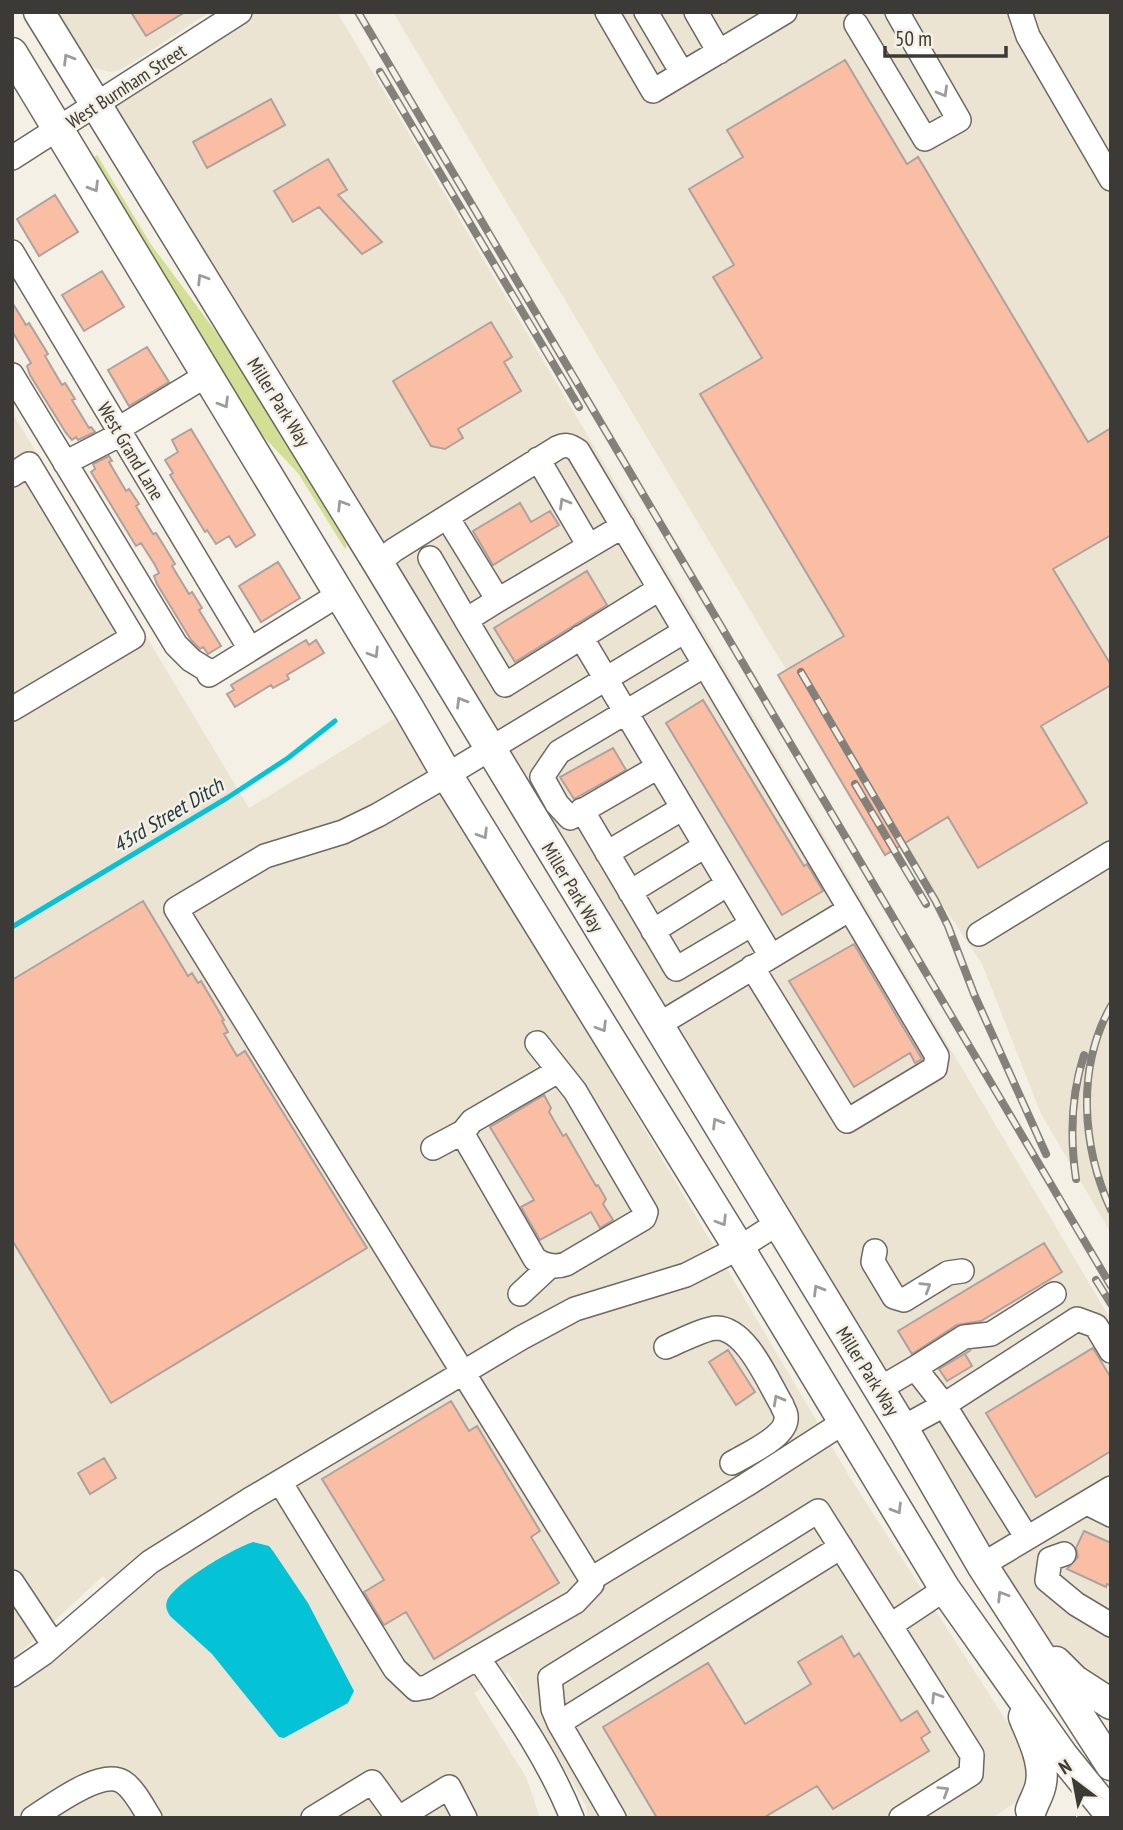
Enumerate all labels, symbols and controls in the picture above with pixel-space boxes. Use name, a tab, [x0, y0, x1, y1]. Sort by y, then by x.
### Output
scale bar	[885, 14, 1006, 58]
text: 50 m	[895, 25, 932, 52]
street label: West Burnham Street	[62, 38, 191, 134]
one-way arrow	[63, 54, 76, 67]
one-way arrow	[935, 85, 948, 98]
one-way arrow	[86, 180, 99, 193]
one-way arrow	[198, 273, 211, 286]
street label: Miller Park Way	[242, 353, 316, 452]
one-way arrow	[215, 396, 228, 409]
street label: West Grand Lane	[92, 398, 170, 504]
one-way arrow	[559, 497, 572, 510]
one-way arrow	[337, 499, 350, 512]
one-way arrow	[366, 645, 379, 658]
one-way arrow	[456, 697, 469, 710]
water label: 43rd Street Ditch	[108, 771, 230, 859]
one-way arrow	[474, 826, 487, 839]
street label: Miller Park Way	[537, 838, 610, 937]
one-way arrow	[594, 1020, 607, 1033]
one-way arrow	[712, 1118, 725, 1131]
one-way arrow	[713, 1213, 726, 1226]
one-way arrow	[919, 1282, 932, 1295]
one-way arrow	[813, 1285, 826, 1298]
street label: Miller Park Way	[831, 1322, 905, 1421]
one-way arrow	[773, 1395, 787, 1408]
one-way arrow	[889, 1501, 902, 1514]
one-way arrow	[997, 1591, 1010, 1604]
one-way arrow	[932, 1692, 945, 1705]
north arrow	[1039, 1746, 1109, 1816]
text: N	[1054, 1754, 1076, 1779]
one-way arrow	[936, 1786, 949, 1799]

